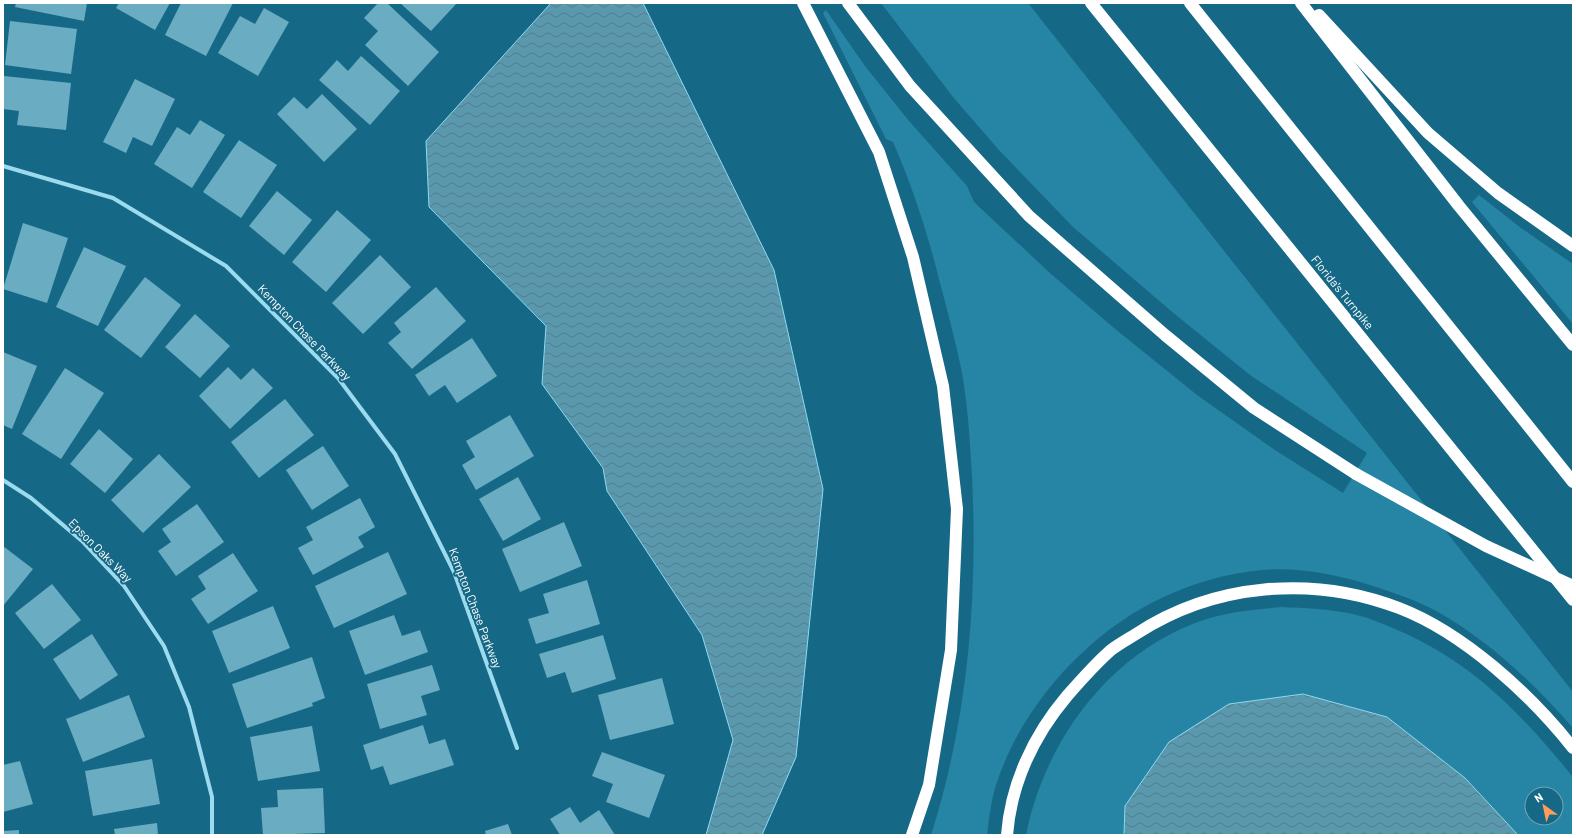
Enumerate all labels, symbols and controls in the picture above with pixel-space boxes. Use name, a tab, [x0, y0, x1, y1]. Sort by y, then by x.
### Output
street label: Florida's Turnpike	[1309, 252, 1377, 332]
street label: Kempton Chase Parkway	[256, 281, 355, 383]
street label: Epson Oaks Way	[66, 515, 136, 585]
street label: Kempton Chase Parkway	[447, 546, 506, 671]
north arrow	[1524, 786, 1564, 826]
text: N	[1532, 790, 1545, 805]

